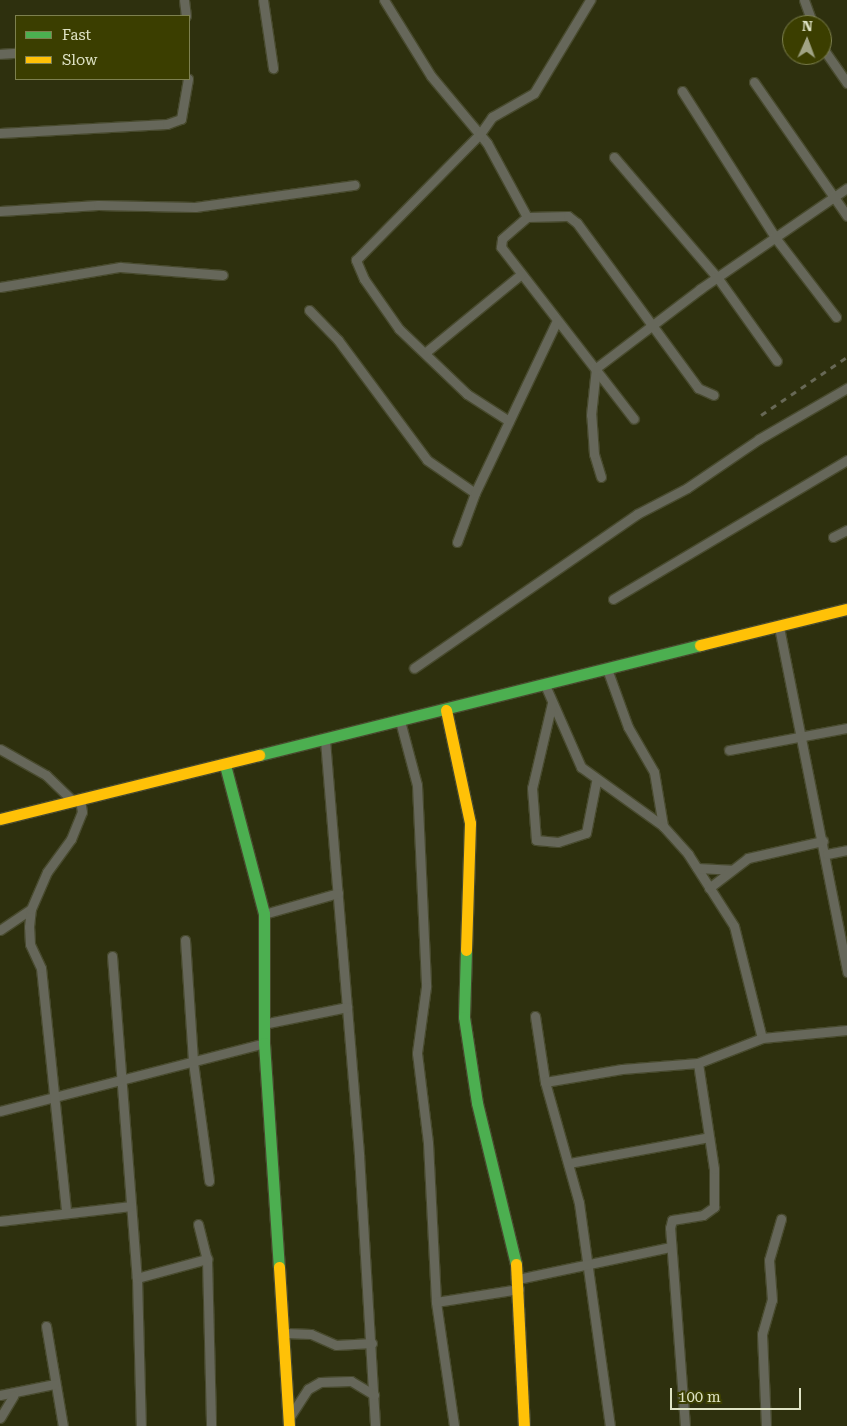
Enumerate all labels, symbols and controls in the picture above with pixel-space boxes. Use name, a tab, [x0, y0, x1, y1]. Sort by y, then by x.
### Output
legend	[15, 15, 190, 80]
north arrow	[782, 15, 832, 65]
text: N	[802, 18, 813, 34]
text: Fast	[62, 26, 91, 44]
text: Slow	[62, 51, 97, 69]
scale bar	[672, 1378, 803, 1410]
text: 100 m	[678, 1388, 721, 1406]

